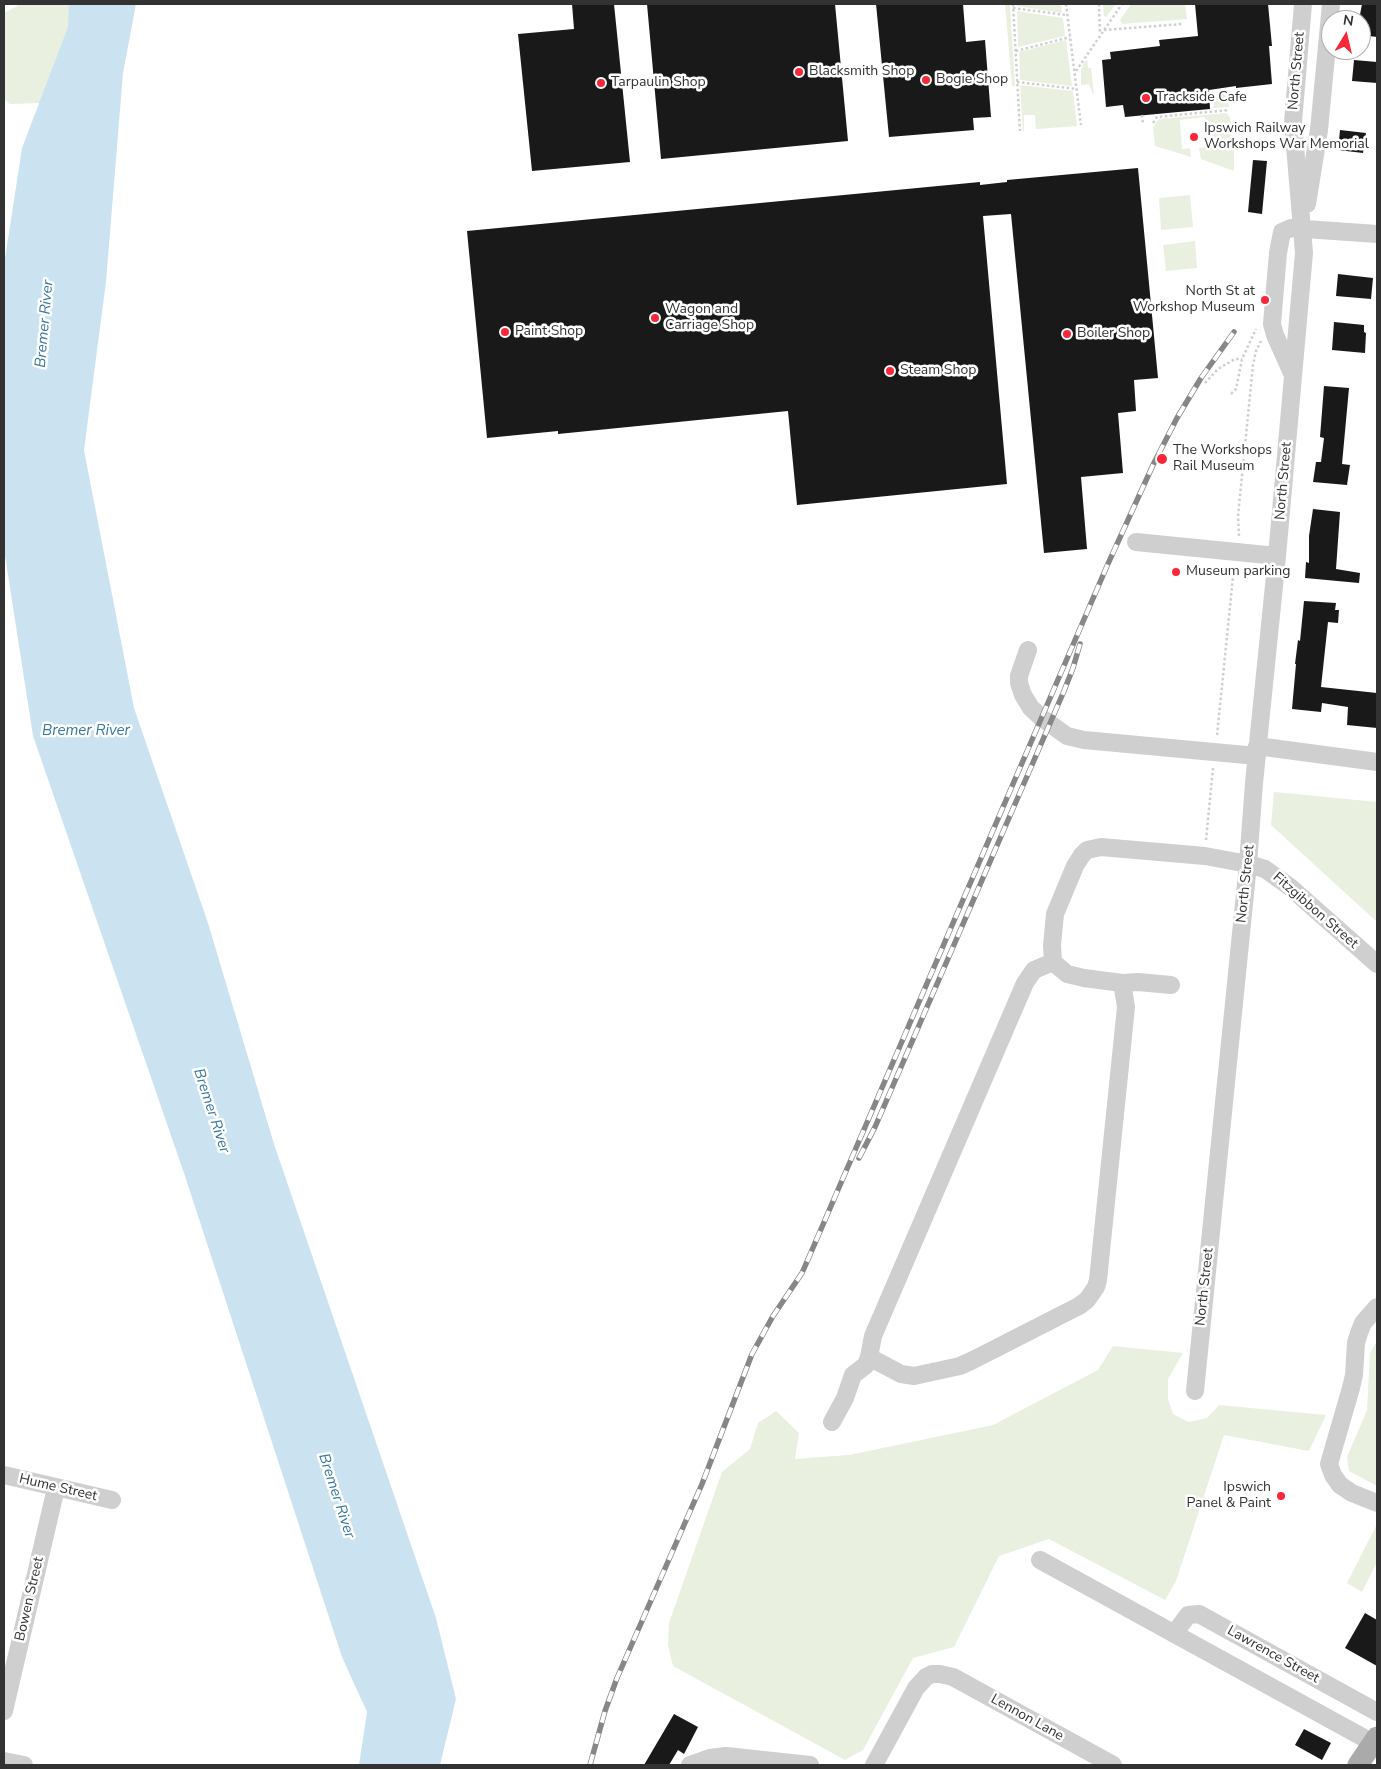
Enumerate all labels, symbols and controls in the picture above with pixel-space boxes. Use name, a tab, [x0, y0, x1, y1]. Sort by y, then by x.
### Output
north arrow	[1321, 10, 1371, 60]
text: N	[1342, 10, 1355, 31]
street label: North Street	[1285, 31, 1309, 111]
place label: Blacksmith Shop	[809, 64, 914, 80]
marker: Blacksmith Shop	[793, 66, 805, 78]
place label: Bogie Shop	[936, 72, 1008, 88]
marker: Bogie Shop	[920, 74, 932, 86]
place label: Tarpaulin Shop	[611, 75, 706, 91]
marker: Tarpaulin Shop	[595, 77, 607, 89]
place label: Trackside Cafe	[1156, 90, 1247, 106]
marker: Trackside Cafe	[1140, 92, 1152, 104]
place label: Ipswich Railway Workshops War Memorial	[1204, 121, 1369, 154]
marker: Ipswich Railway Workshops War Memorial	[1188, 131, 1200, 143]
water label: Bremer River	[32, 279, 58, 369]
place label: North St at Workshop Museum	[1133, 284, 1255, 316]
marker: North St at Workshop Museum	[1259, 294, 1271, 306]
place label: Wagon and Carriage Shop	[665, 302, 754, 334]
marker: Wagon and Carriage Shop	[649, 312, 661, 324]
place label: Paint Shop	[515, 324, 583, 340]
marker: Paint Shop	[499, 326, 511, 338]
place label: Boiler Shop	[1077, 326, 1150, 342]
marker: Boiler Shop	[1061, 328, 1073, 340]
place label: Steam Shop	[900, 363, 976, 379]
marker: Steam Shop	[884, 365, 896, 377]
street label: North Street	[1272, 441, 1296, 521]
place label: The Workshops Rail Museum	[1173, 443, 1272, 476]
marker: The Workshops Rail Museum	[1155, 452, 1169, 466]
place label: Museum parking	[1186, 564, 1290, 580]
marker: Museum parking	[1170, 566, 1182, 578]
water label: Bremer River	[42, 722, 130, 740]
street label: North Street	[1234, 844, 1258, 924]
street label: Fitzgibbon Street	[1269, 869, 1361, 953]
water label: Bremer River	[189, 1066, 233, 1156]
street label: North Street	[1193, 1247, 1217, 1327]
water label: Bremer River	[314, 1451, 358, 1541]
street label: Hume Street	[17, 1471, 99, 1505]
place label: Ipswich Panel & Paint	[1187, 1480, 1271, 1512]
marker: Ipswich Panel & Paint	[1275, 1490, 1287, 1502]
street label: Bowen Street	[12, 1555, 48, 1643]
street label: Lawrence Street	[1224, 1623, 1322, 1687]
street label: Lennon Lane	[988, 1691, 1066, 1745]

